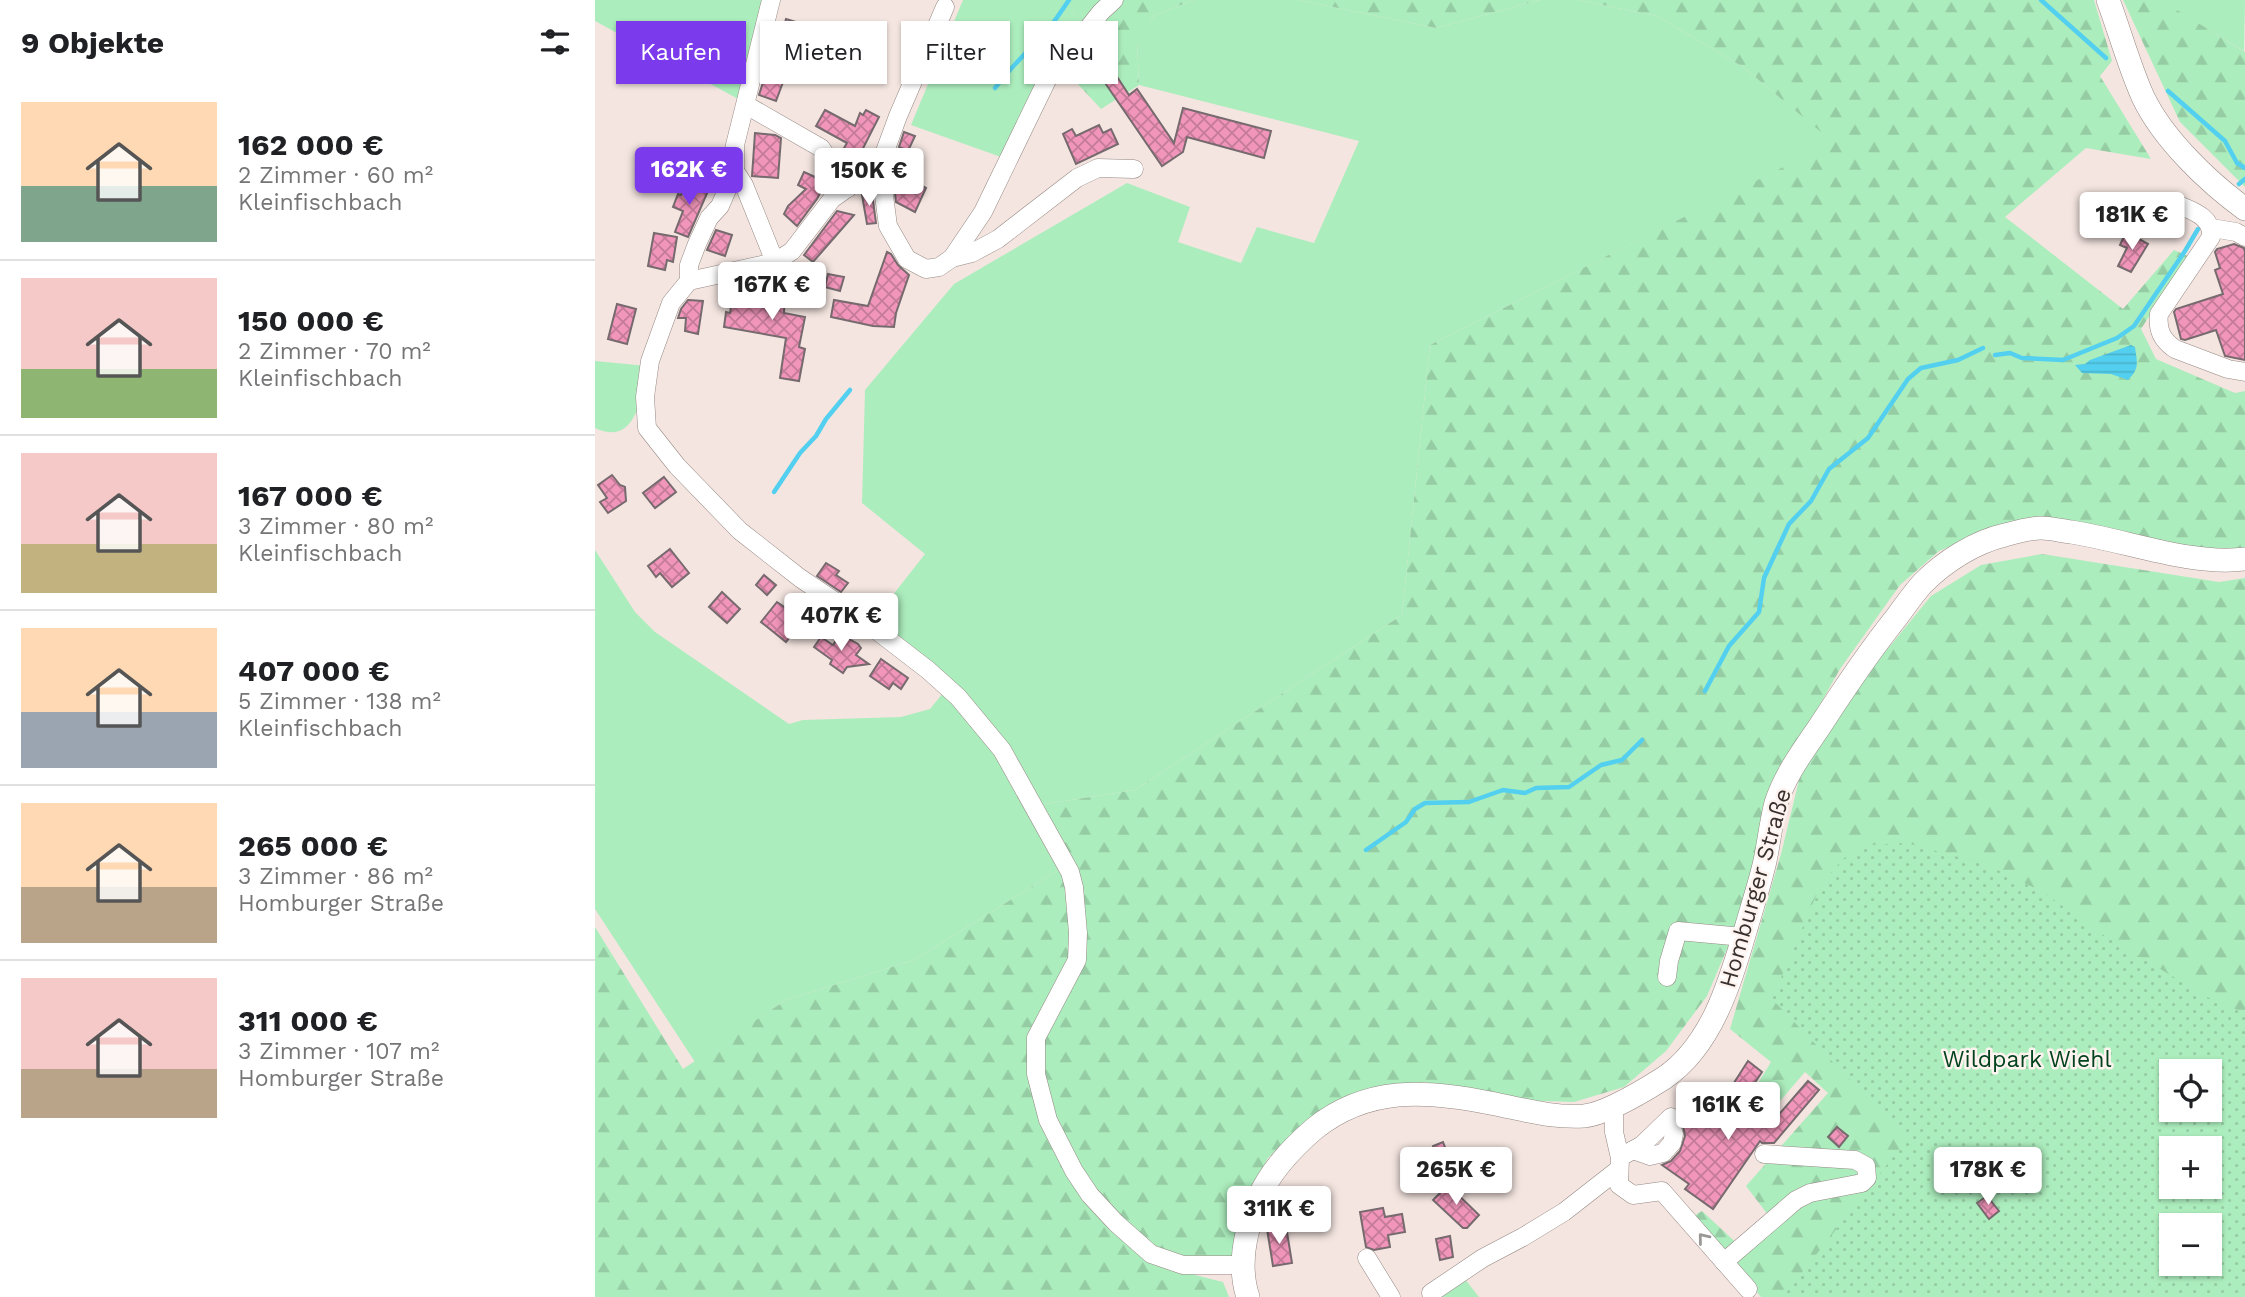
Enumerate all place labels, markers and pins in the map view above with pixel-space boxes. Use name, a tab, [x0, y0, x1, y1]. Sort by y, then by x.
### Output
pin: 162K €	[632, 148, 746, 207]
pin: 150K €	[812, 148, 926, 208]
pin: 181K €	[2075, 192, 2189, 252]
pin: 167K €	[715, 262, 829, 322]
pin: 407K €	[784, 594, 898, 653]
pin: 161K €	[1671, 1082, 1785, 1142]
pin: 265K €	[1399, 1148, 1513, 1207]
pin: 178K €	[1931, 1148, 2045, 1207]
pin: 311K €	[1222, 1186, 1336, 1246]

